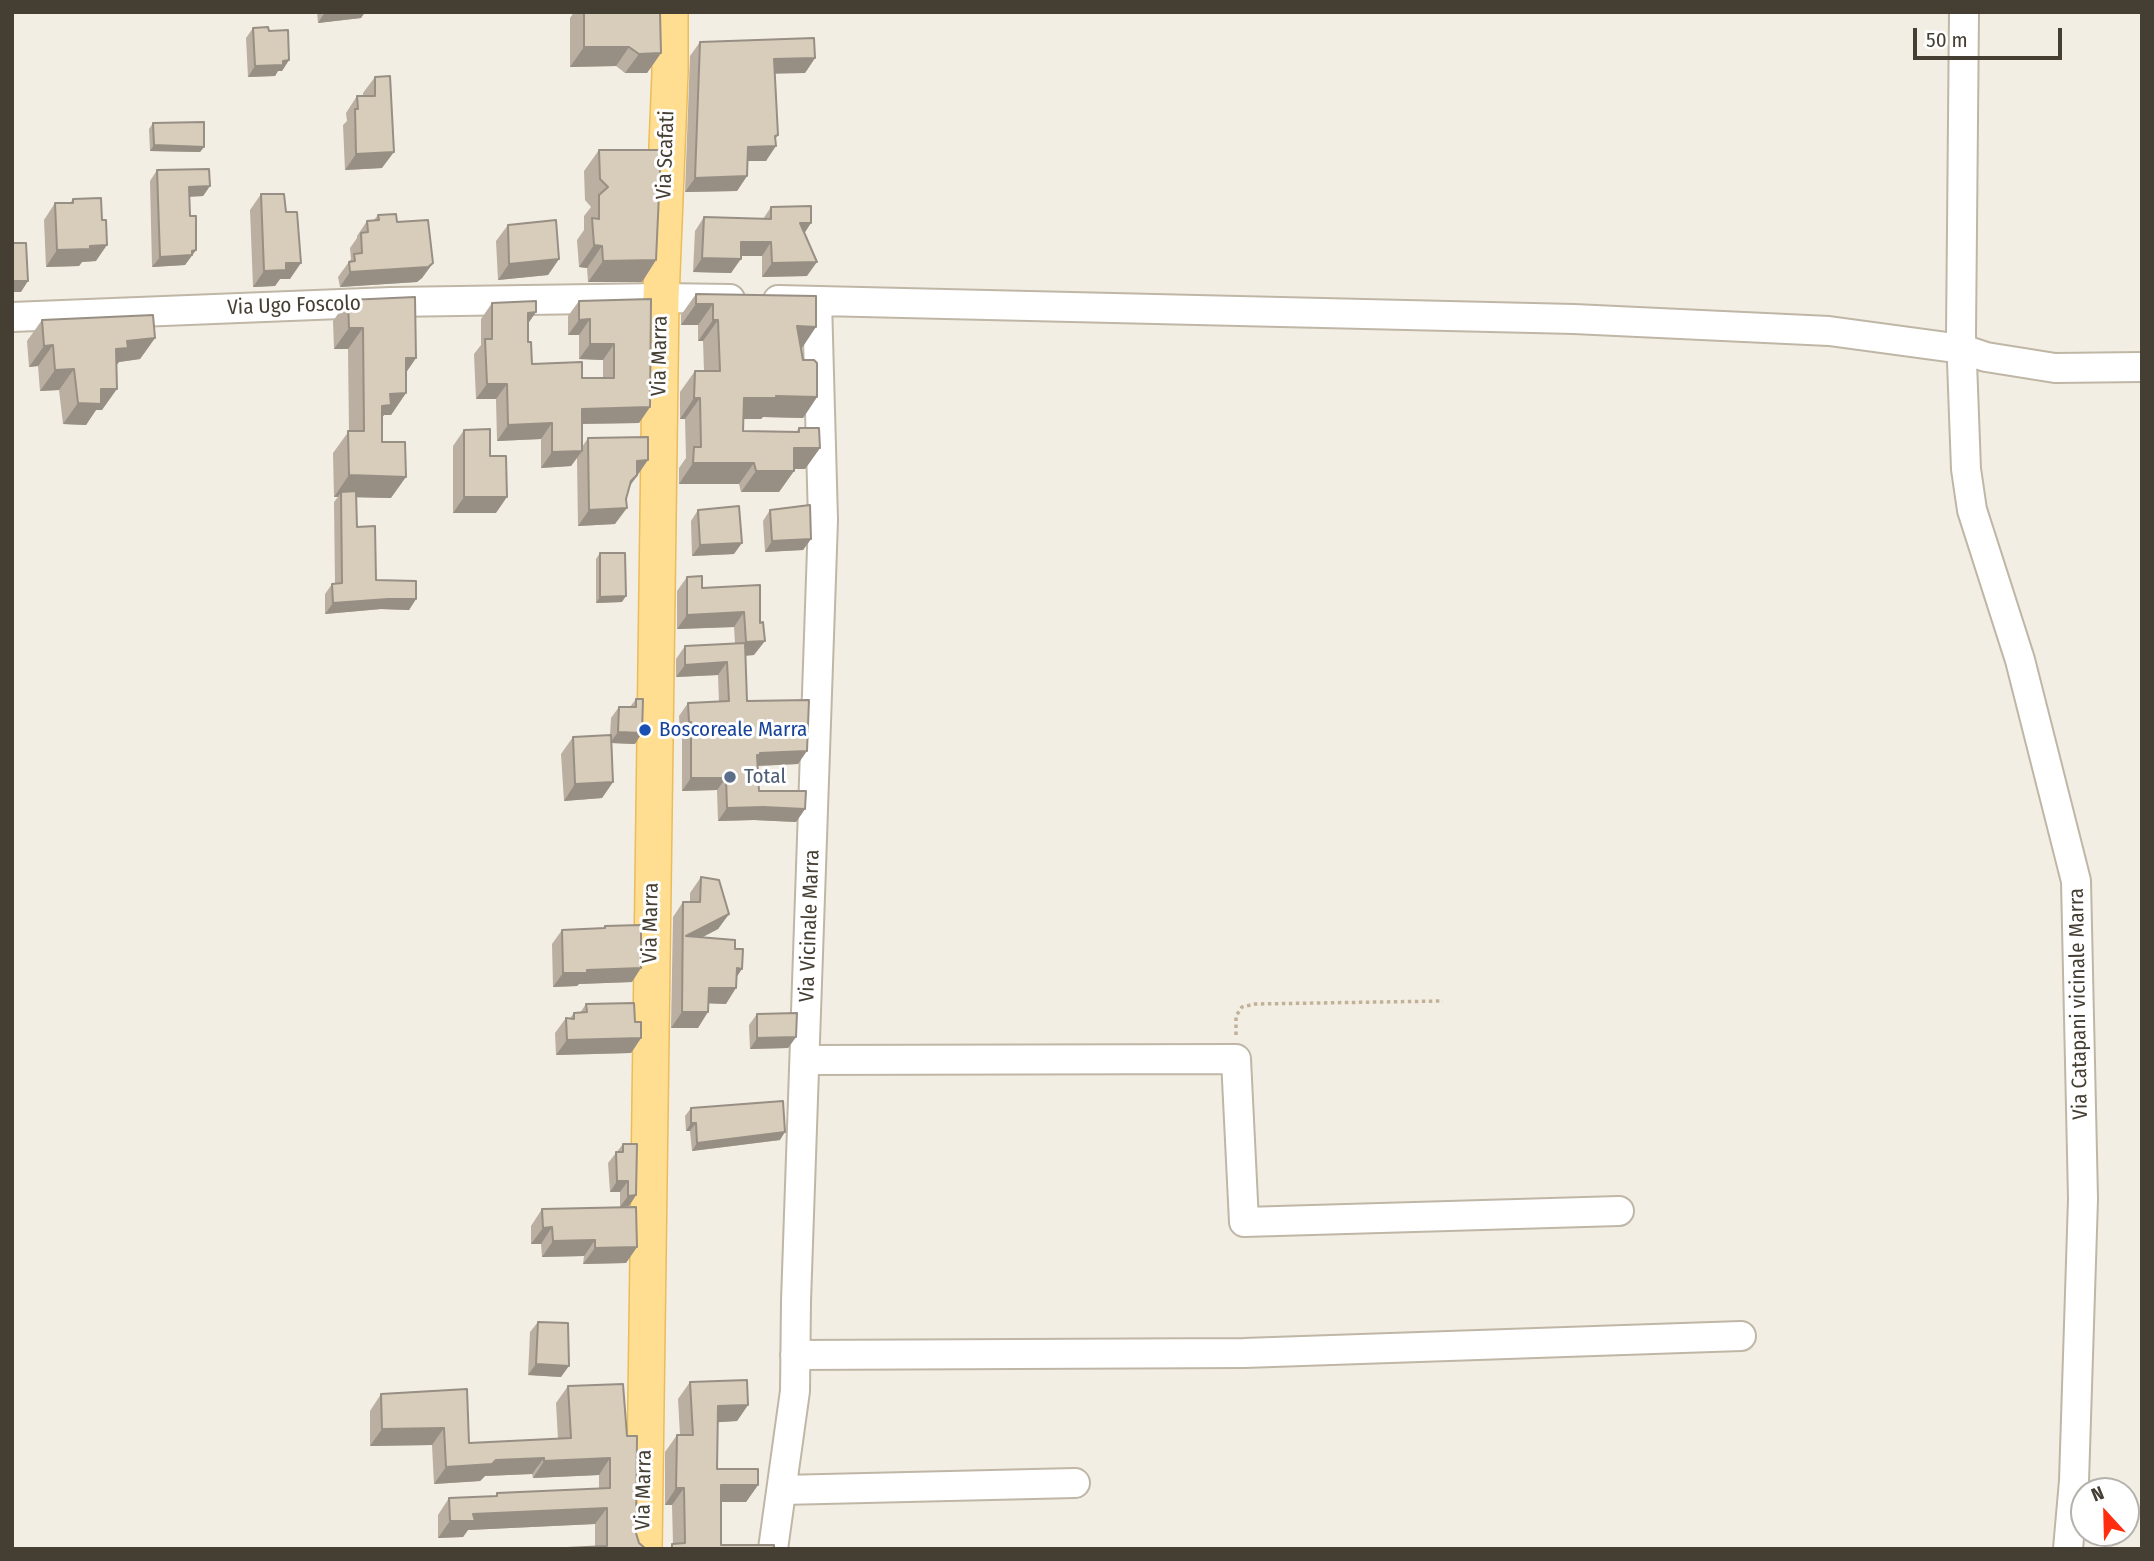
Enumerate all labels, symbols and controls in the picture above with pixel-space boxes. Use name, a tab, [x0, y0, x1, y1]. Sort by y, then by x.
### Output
scale bar	[1916, 14, 2065, 58]
text: 50 m	[1926, 27, 1968, 53]
street label: Via Scafati	[652, 110, 680, 200]
street label: Via Ugo Foscolo	[227, 291, 361, 321]
street label: Via Marra	[647, 315, 673, 397]
place label: Boscoreale Marra	[659, 717, 807, 743]
marker: Boscoreale Marra	[637, 722, 653, 738]
place label: Total	[744, 764, 786, 790]
marker: Total	[722, 769, 738, 785]
street label: Via Vicinale Marra	[795, 849, 825, 1003]
street label: Via Marra	[638, 882, 664, 964]
street label: Via Catapani vicinale Marra	[2064, 888, 2094, 1120]
street label: Via Marra	[631, 1449, 657, 1531]
north arrow	[2070, 1477, 2140, 1547]
text: N	[2088, 1481, 2107, 1507]

